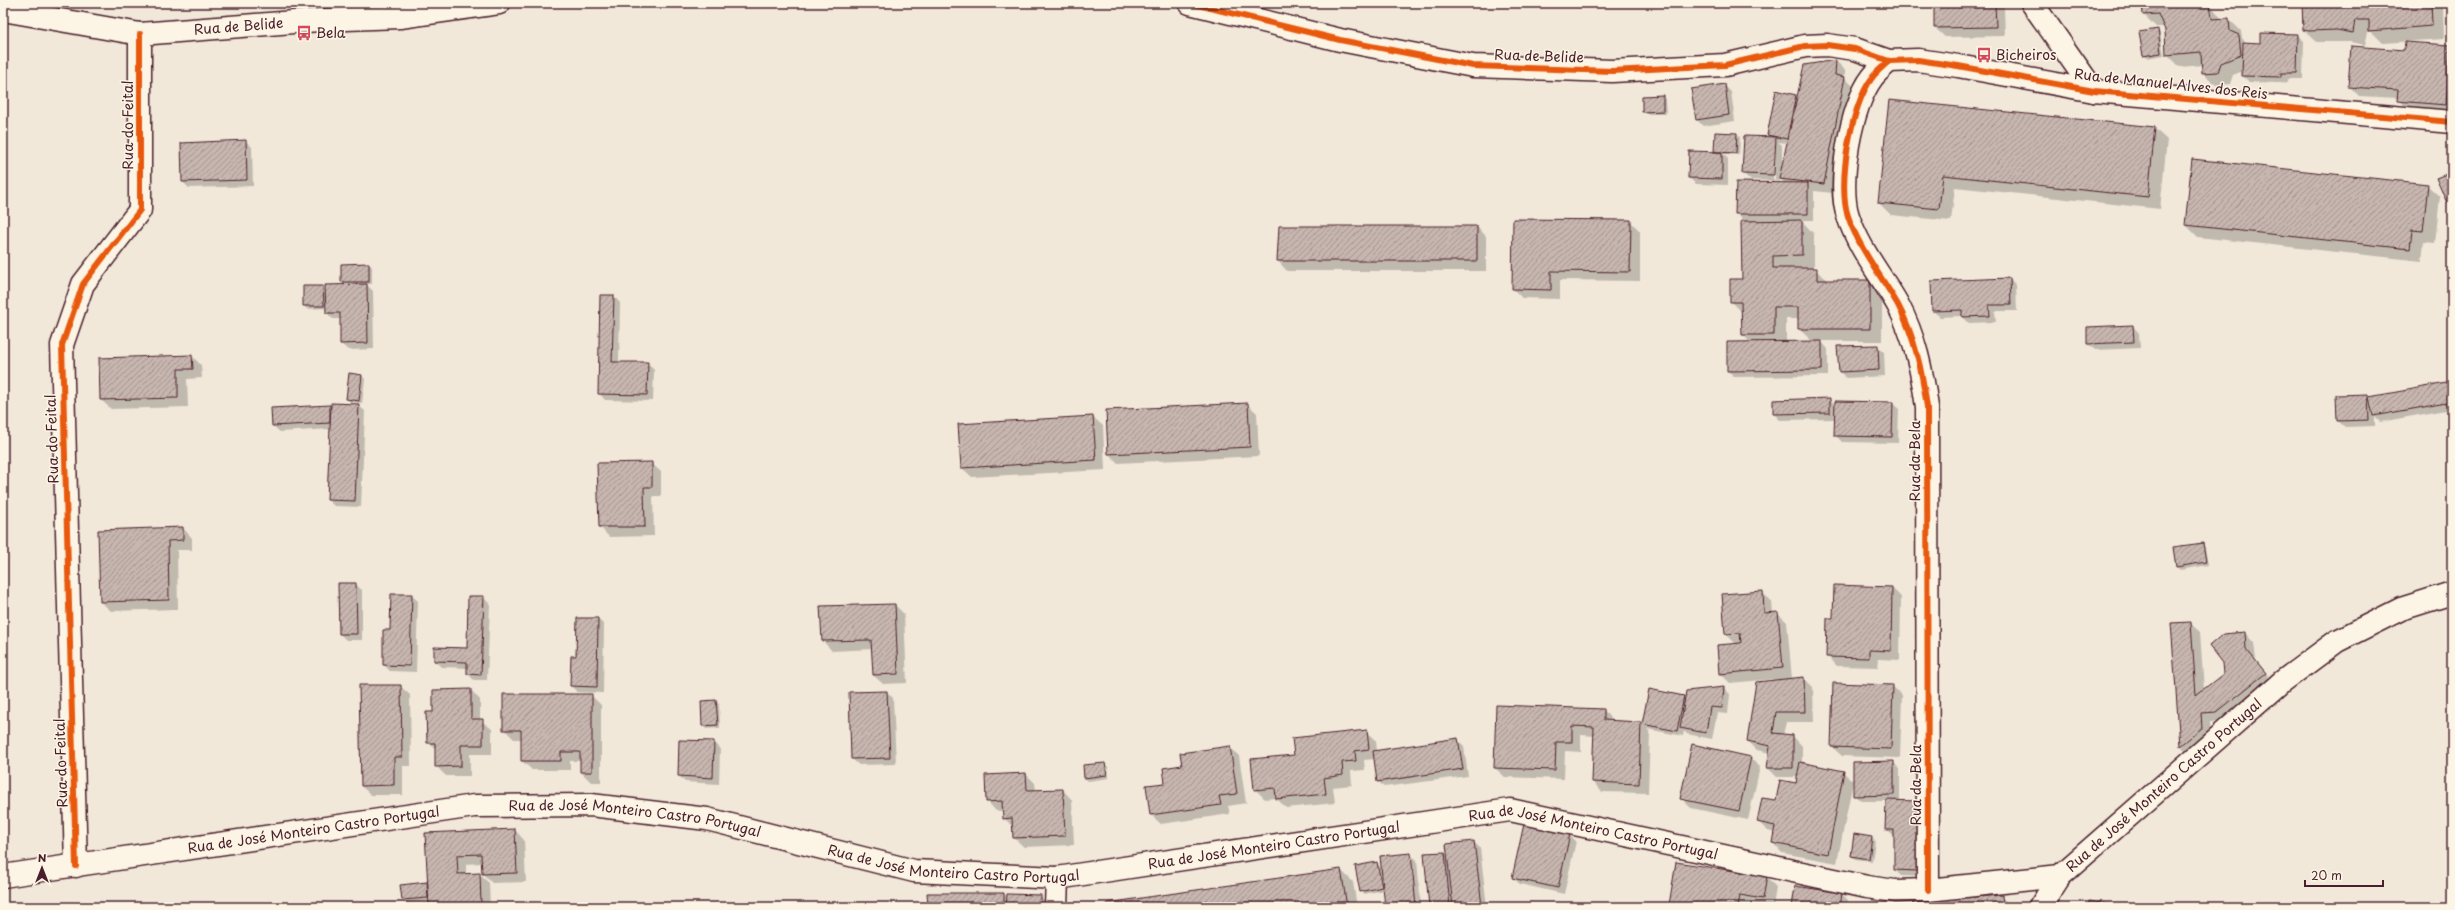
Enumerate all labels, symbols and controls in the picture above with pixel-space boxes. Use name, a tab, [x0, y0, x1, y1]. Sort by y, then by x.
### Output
street label: Rua de Belide	[193, 12, 284, 40]
place label: Bela	[316, 22, 346, 43]
bus stop icon: Bela	[295, 24, 313, 42]
street label: Rua de Belide	[1494, 43, 1584, 68]
place label: Bicheiros	[1996, 44, 2056, 65]
bus stop icon: Bicheiros	[1975, 46, 1993, 64]
street label: Rua de Manuel Alves dos Reis	[2073, 63, 2269, 104]
street label: Rua do Feital	[117, 80, 138, 170]
street label: Rua do Feital	[39, 394, 64, 484]
street label: Rua da Bela	[1904, 420, 1925, 501]
street label: Rua de José Monteiro Castro Portugal	[2061, 693, 2266, 876]
street label: Rua do Feital	[48, 718, 73, 808]
street label: Rua da Bela	[1905, 744, 1926, 825]
street label: Rua de José Monteiro Castro Portugal	[508, 794, 763, 842]
street label: Rua de José Monteiro Castro Portugal	[1467, 799, 1720, 865]
street label: Rua de José Monteiro Castro Portugal	[186, 800, 441, 858]
street label: Rua de José Monteiro Castro Portugal	[1146, 816, 1401, 874]
street label: Rua de José Monteiro Castro Portugal	[825, 839, 1081, 888]
north arrow	[22, 848, 62, 888]
text: N	[38, 849, 47, 866]
scale bar	[2305, 862, 2383, 888]
text: 20 m	[2311, 866, 2342, 884]

